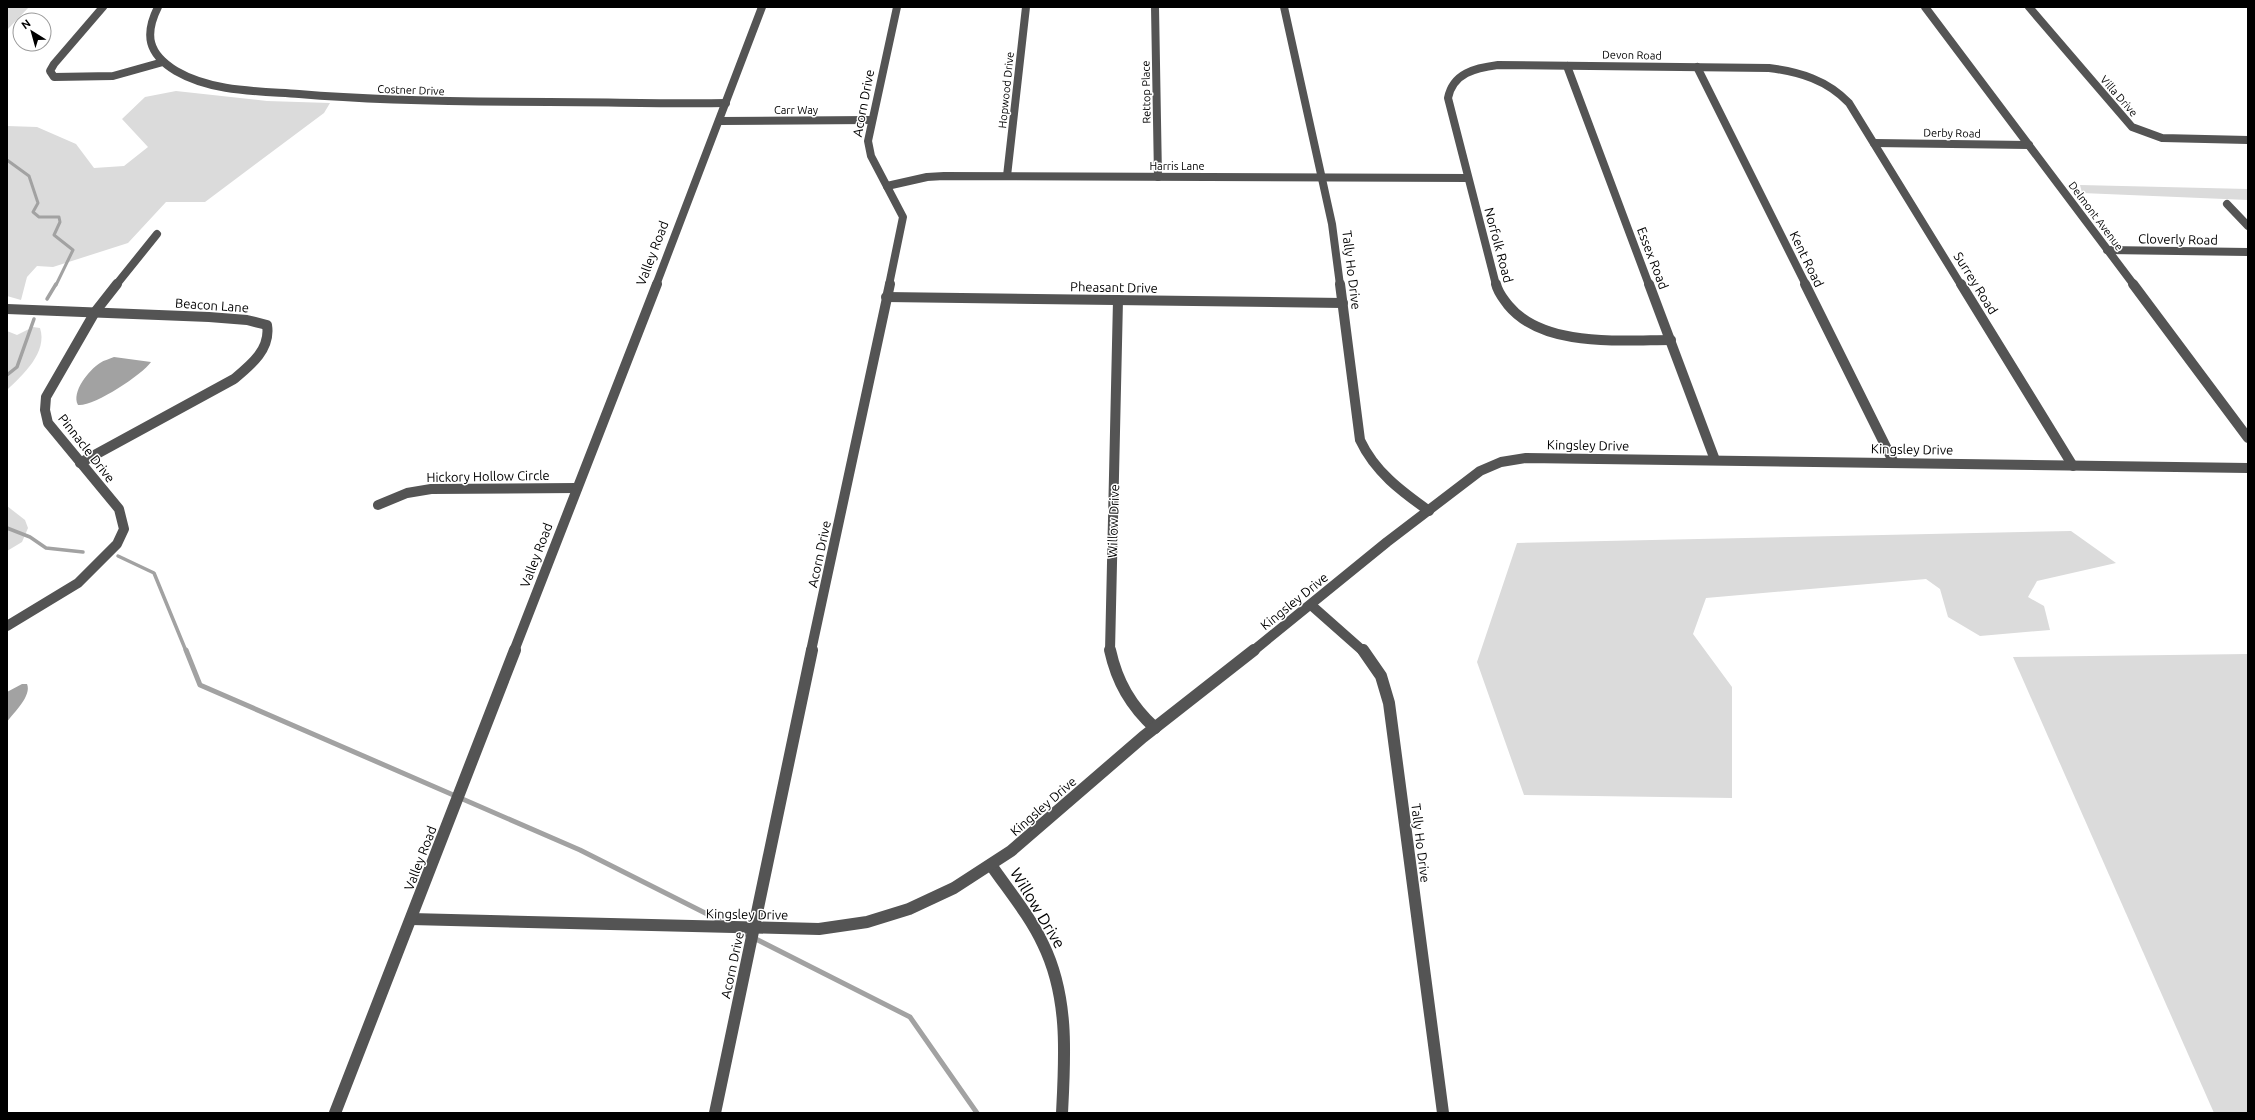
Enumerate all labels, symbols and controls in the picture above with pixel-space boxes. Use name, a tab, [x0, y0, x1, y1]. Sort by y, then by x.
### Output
north arrow	[12, 12, 52, 52]
text: N	[19, 17, 33, 31]
street label: Devon Road	[1602, 48, 1662, 62]
street label: Hopwood Drive	[996, 51, 1016, 129]
street label: Rettop Place	[1139, 60, 1153, 124]
street label: Acorn Drive	[850, 68, 876, 138]
street label: Villa Drive	[2098, 73, 2140, 119]
street label: Costner Drive	[377, 83, 445, 97]
street label: Carr Way	[774, 104, 819, 116]
street label: Derby Road	[1923, 126, 1981, 140]
street label: Harris Lane	[1149, 160, 1205, 172]
street label: Delmont Avenue	[2066, 179, 2126, 253]
street label: Norfolk Road	[1482, 206, 1516, 284]
street label: Valley Road	[633, 219, 671, 287]
street label: Essex Road	[1635, 225, 1671, 291]
street label: Kent Road	[1787, 229, 1827, 289]
street label: Tally Ho Drive	[1340, 230, 1364, 310]
street label: Cloverly Road	[2138, 231, 2218, 247]
street label: Surrey Road	[1951, 249, 2001, 317]
street label: Pheasant Drive	[1070, 279, 1158, 295]
street label: Beacon Lane	[175, 295, 249, 315]
street label: Pinnacle Drive	[56, 411, 118, 485]
street label: Kingsley Drive	[1547, 437, 1629, 453]
street label: Kingsley Drive	[1871, 441, 1953, 457]
street label: Hickory Hollow Circle	[426, 468, 550, 484]
street label: Willow Drive	[1105, 484, 1121, 558]
street label: Acorn Drive	[805, 519, 833, 589]
street label: Valley Road	[517, 521, 555, 589]
street label: Kingsley Drive	[1258, 570, 1330, 632]
street label: Kingsley Drive	[1007, 774, 1079, 838]
street label: Tally Ho Drive	[1409, 803, 1433, 883]
street label: Valley Road	[401, 824, 439, 892]
street label: Willow Drive	[1007, 865, 1069, 951]
street label: Kingsley Drive	[706, 906, 788, 922]
street label: Acorn Drive	[718, 930, 746, 1000]

